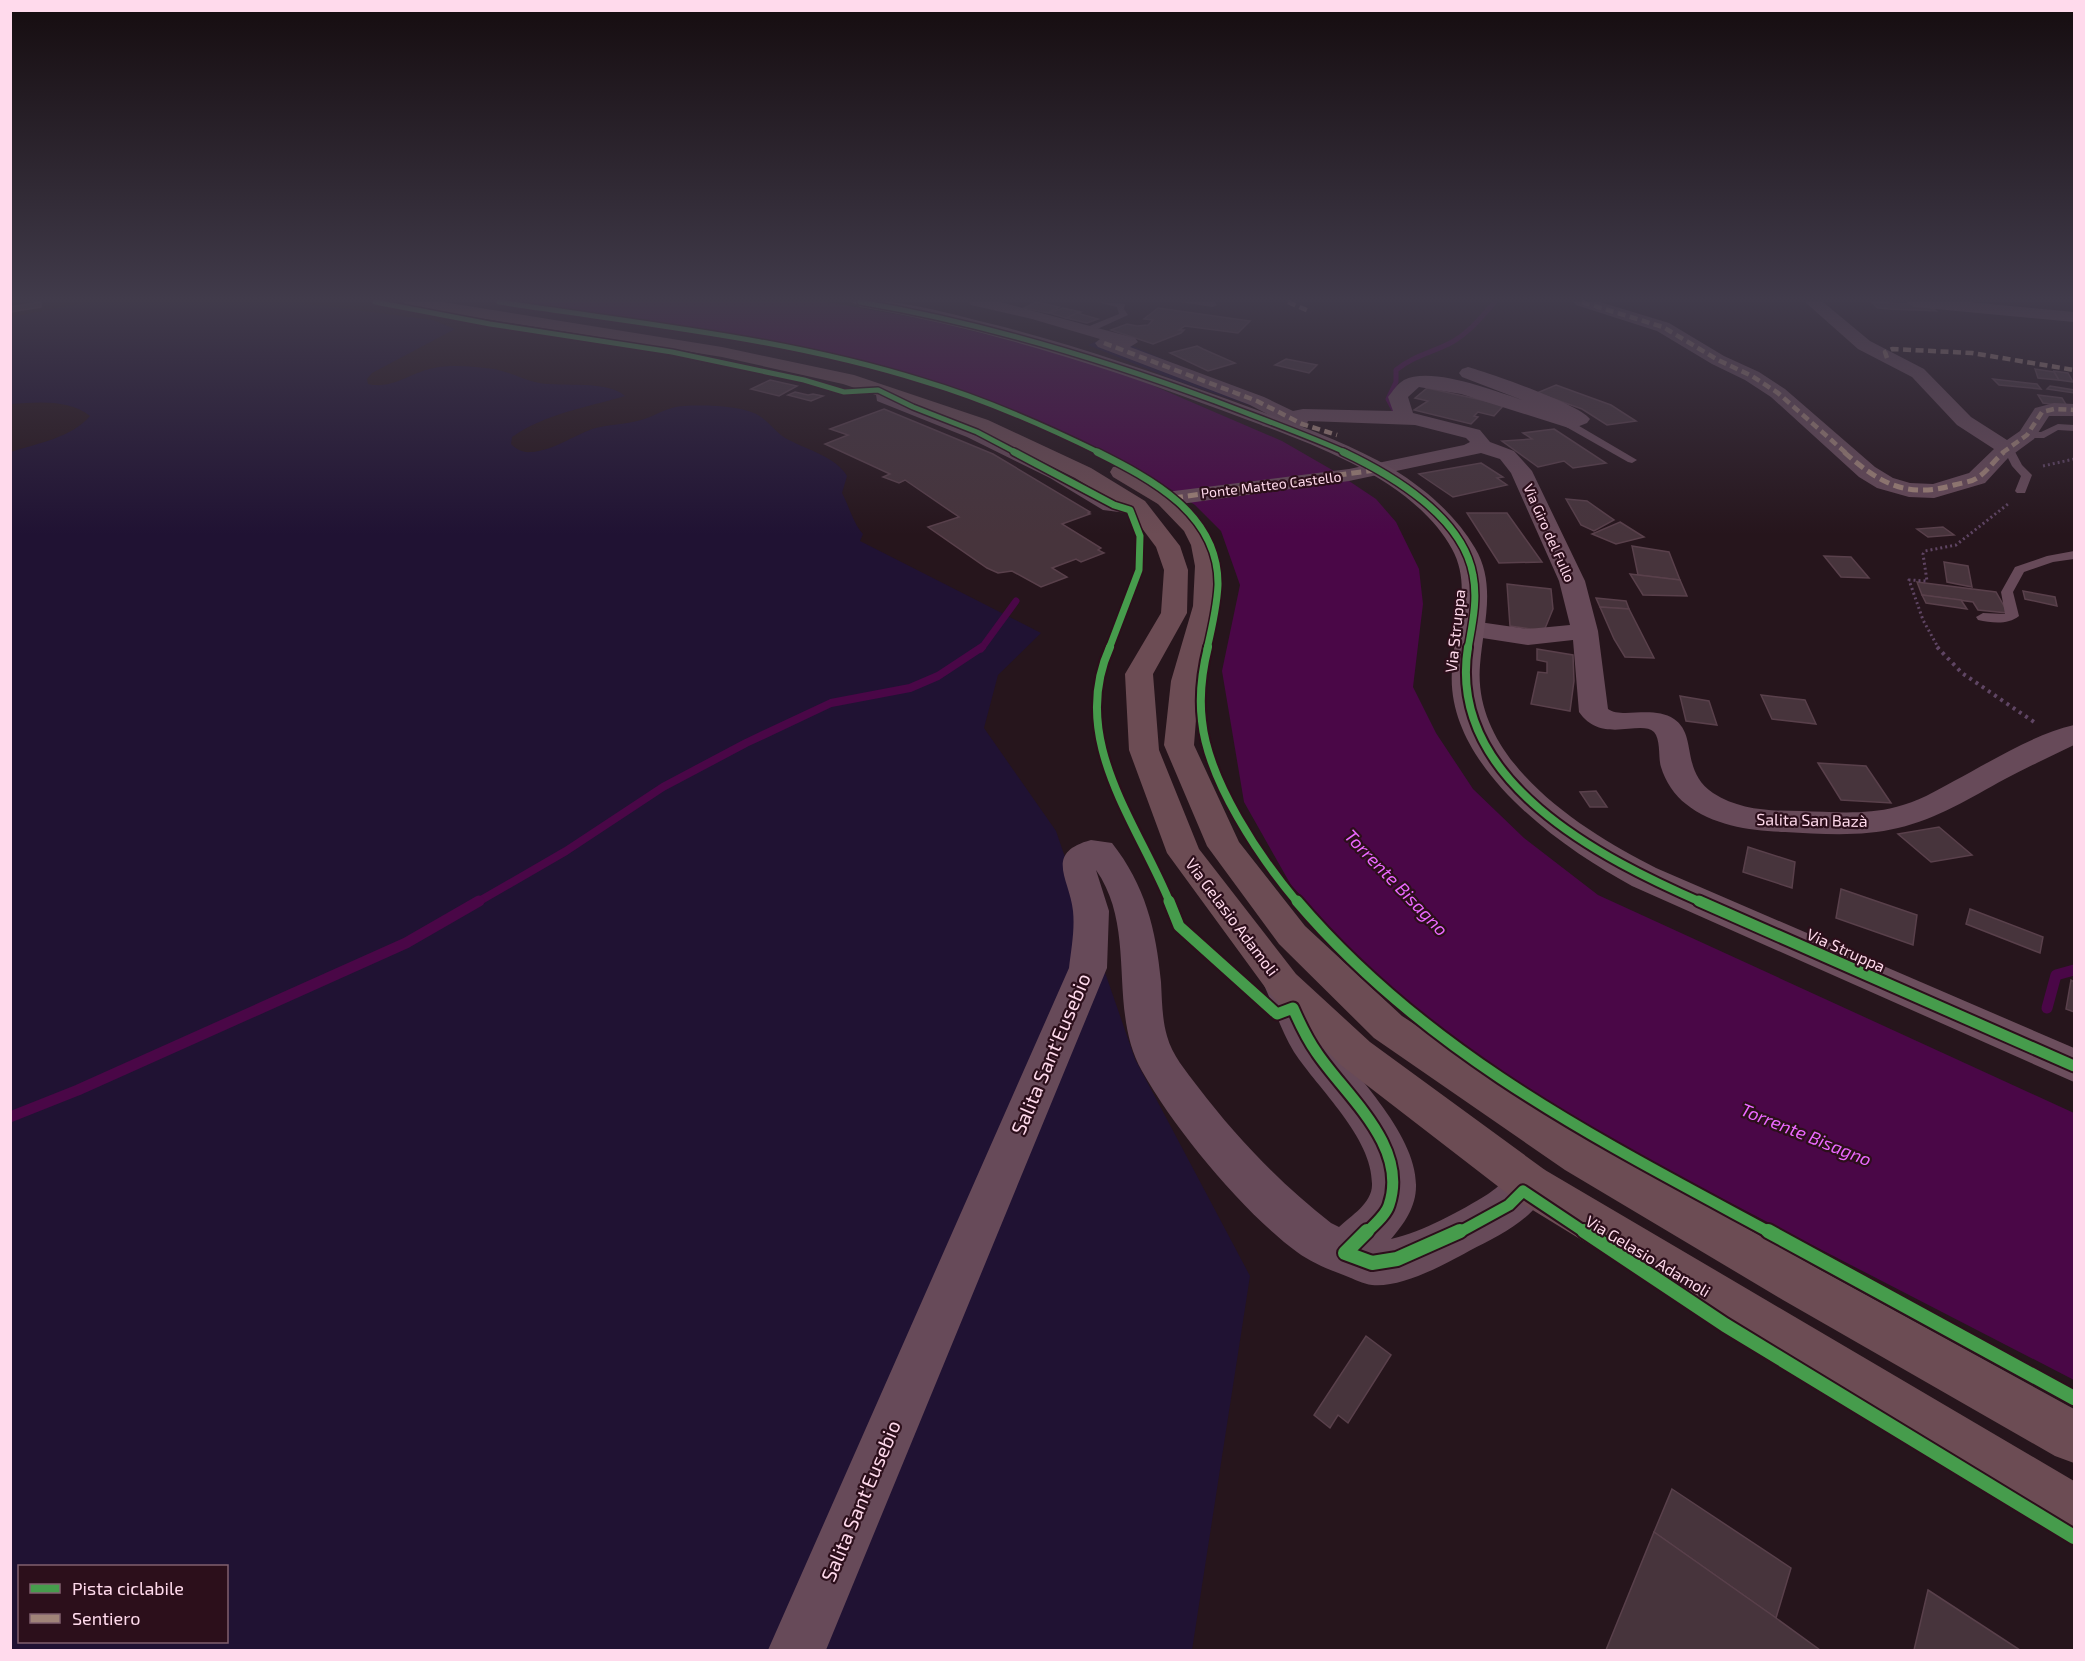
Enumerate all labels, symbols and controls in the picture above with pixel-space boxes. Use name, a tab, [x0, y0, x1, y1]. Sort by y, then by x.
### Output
street label: Ponte Matteo Castello	[1200, 467, 1342, 502]
street label: Via Giro del Fullo	[1520, 481, 1579, 585]
street label: Via Struppa	[1441, 588, 1468, 674]
street label: Salita San Bazà	[1756, 809, 1868, 830]
water label: Torrente Bisagno	[1340, 825, 1453, 940]
street label: Via Gelasio Adamoli	[1182, 854, 1283, 979]
street label: Via Struppa	[1804, 924, 1888, 975]
street label: Salita Sant'Eusebio	[1005, 969, 1095, 1138]
water label: Torrente Bisagno	[1738, 1098, 1875, 1170]
street label: Via Gelasio Adamoli	[1582, 1211, 1714, 1300]
street label: Salita Sant'Eusebio	[815, 1416, 905, 1585]
legend	[18, 1565, 228, 1643]
text: Pista ciclabile	[72, 1577, 184, 1599]
text: Sentiero	[72, 1607, 140, 1629]

